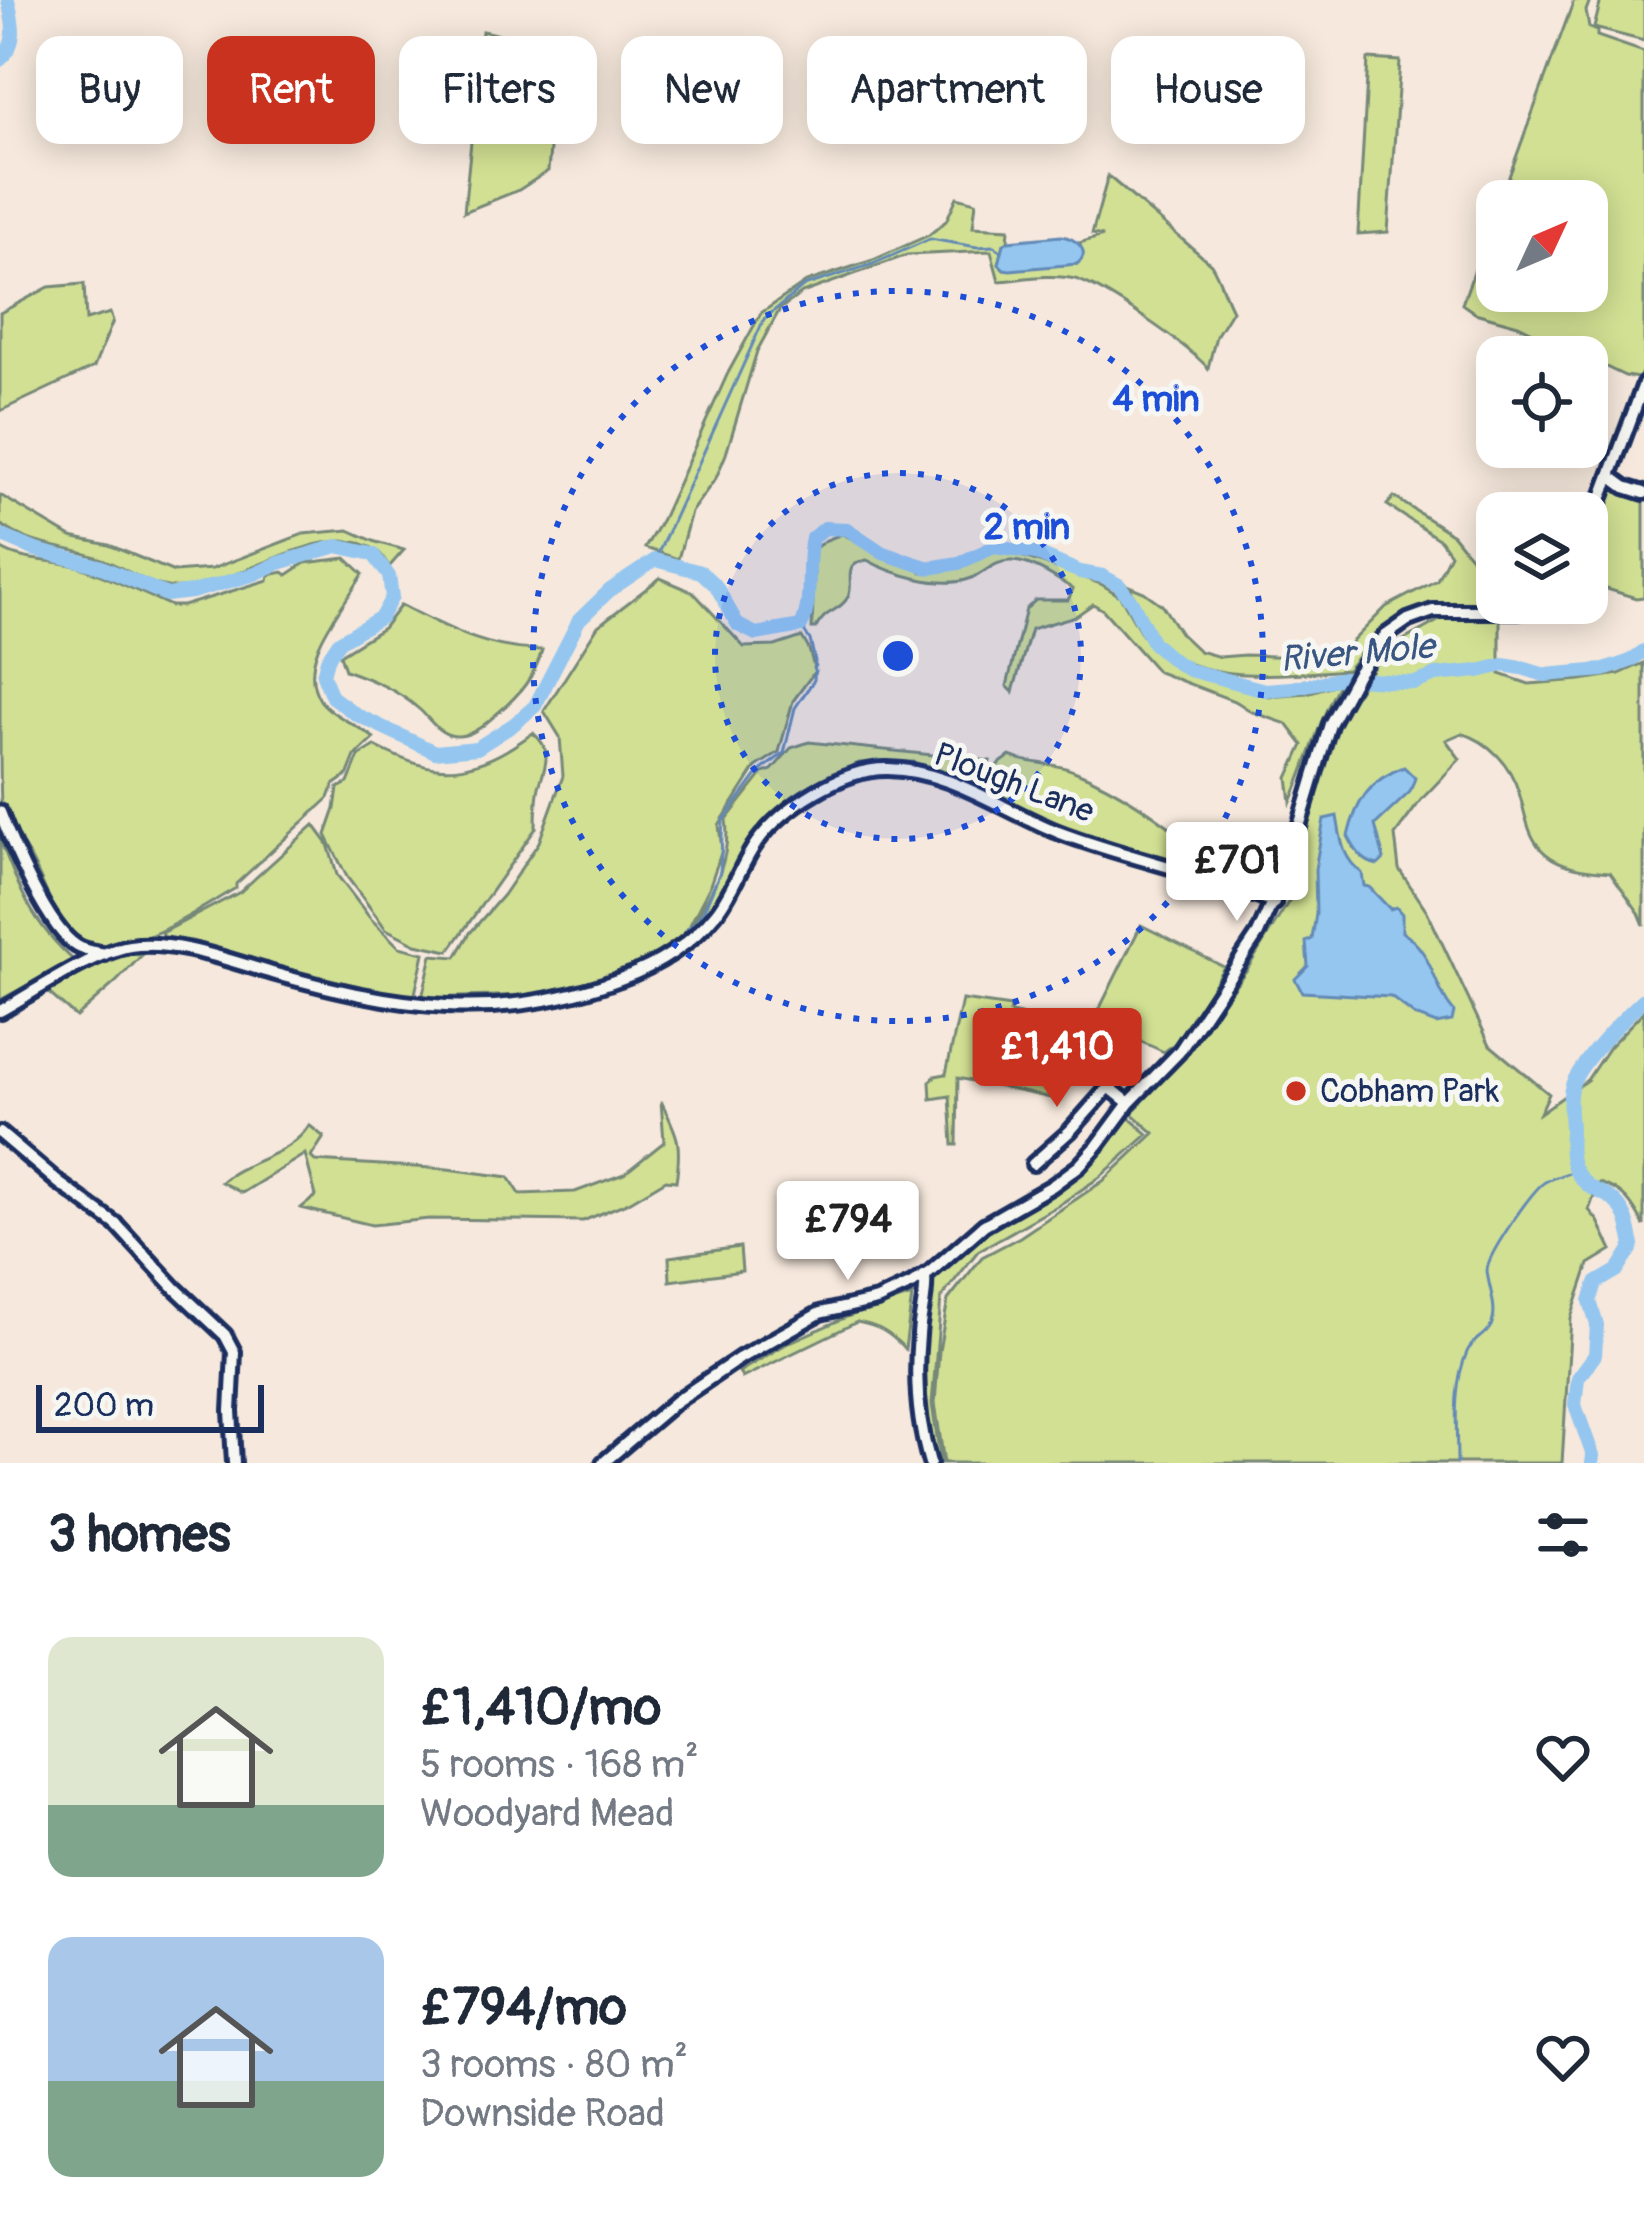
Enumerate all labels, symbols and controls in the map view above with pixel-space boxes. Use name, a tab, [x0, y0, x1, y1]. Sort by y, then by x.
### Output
chip: Buy	[36, 36, 183, 144]
chip: Rent	[207, 36, 375, 144]
chip: Filters	[399, 36, 597, 144]
chip: New	[621, 36, 783, 144]
chip: Apartment	[807, 36, 1087, 144]
chip: House	[1111, 36, 1305, 144]
north arrow	[1476, 180, 1608, 312]
map controls	[1476, 180, 1608, 624]
button: locate	[1476, 336, 1608, 468]
text: 4 min	[1112, 377, 1200, 422]
button: layers	[1476, 492, 1608, 624]
text: 2 min	[984, 505, 1070, 550]
water label: River Mole	[1278, 624, 1439, 682]
centre of rings	[877, 635, 919, 677]
street label: Plough Lane	[928, 734, 1100, 832]
pin: £701	[1166, 822, 1308, 924]
text: £701	[1193, 836, 1281, 885]
pin: £1,410	[959, 1008, 1155, 1110]
text: £1,410	[1000, 1022, 1114, 1071]
place label: Cobham Park	[1320, 1071, 1500, 1112]
marker: Cobham Park	[1283, 1078, 1309, 1104]
pin: £794	[777, 1181, 919, 1283]
text: £794	[804, 1195, 892, 1244]
scale bar	[36, 1379, 264, 1432]
text: 200 m	[54, 1385, 154, 1426]
icon: filters	[1530, 1502, 1596, 1568]
text: 3 homes	[48, 1503, 231, 1567]
text: £1,410/mo	[420, 1676, 661, 1740]
icon: home	[144, 1685, 288, 1829]
icon: heart	[1530, 1724, 1596, 1790]
text: 5 rooms · 168 m²	[420, 1740, 699, 1789]
text: Woodyard Mead	[420, 1789, 674, 1838]
text: £794/mo	[420, 1976, 627, 2040]
icon: home	[144, 1985, 288, 2129]
icon: heart	[1530, 2024, 1596, 2090]
text: 3 rooms · 80 m²	[420, 2040, 688, 2089]
text: Downside Road	[420, 2089, 665, 2138]

